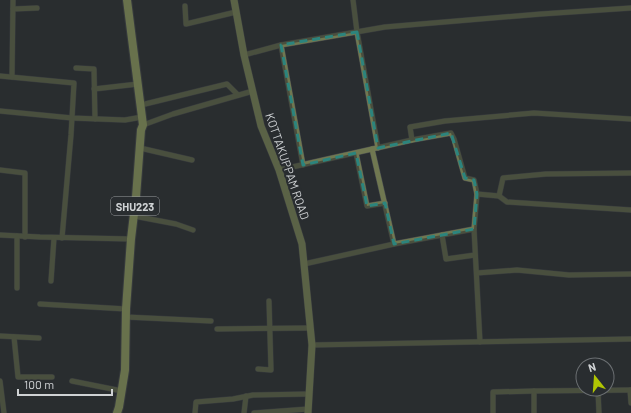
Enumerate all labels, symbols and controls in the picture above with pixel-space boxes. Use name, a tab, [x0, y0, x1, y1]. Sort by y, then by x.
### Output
street label: KOTTAKUPPAM ROAD	[263, 111, 313, 221]
road number: SHU223	[111, 197, 159, 215]
north arrow	[575, 357, 615, 397]
text: N	[587, 360, 597, 374]
scale bar	[18, 371, 112, 397]
text: 100 m	[24, 377, 54, 391]

